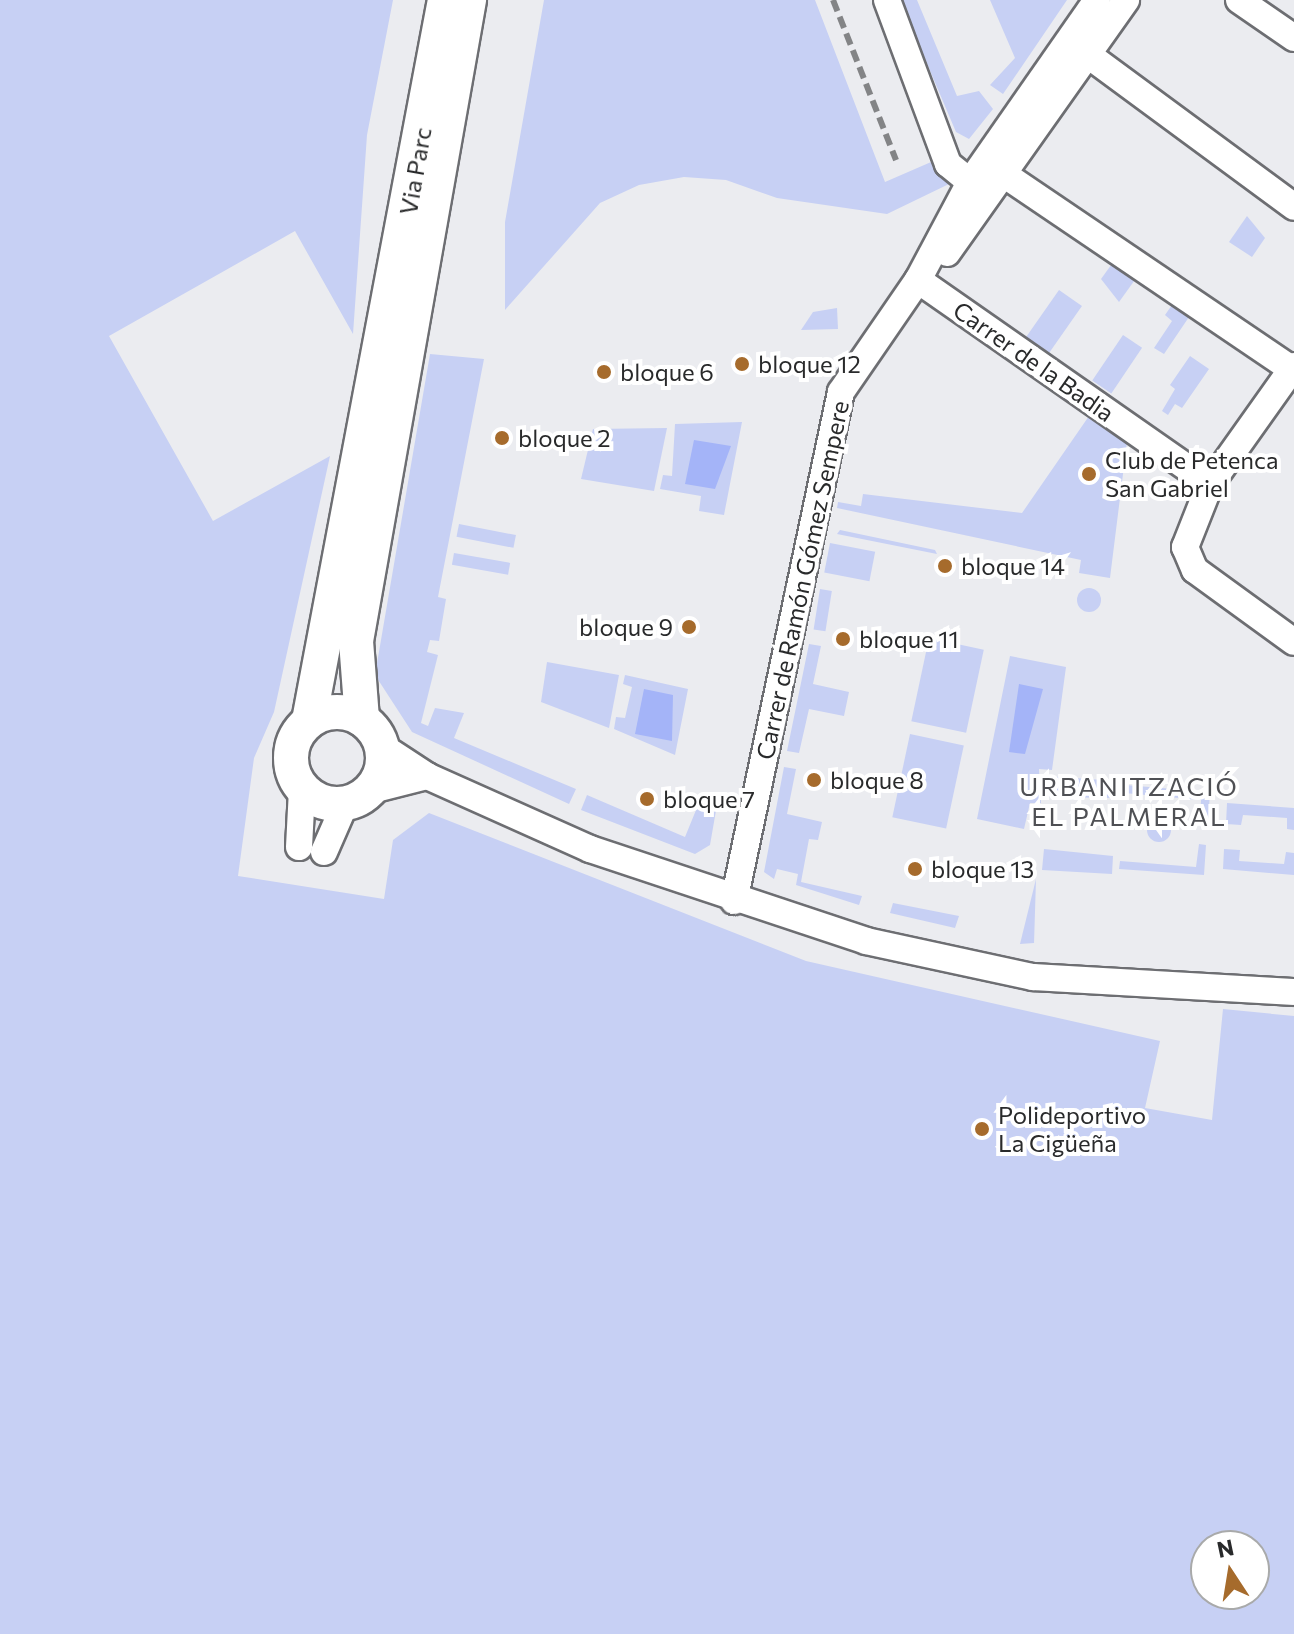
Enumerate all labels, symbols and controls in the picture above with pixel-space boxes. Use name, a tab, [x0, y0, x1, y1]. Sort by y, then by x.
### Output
street label: Via Parc	[393, 125, 437, 217]
street label: Carrer de la Badia	[948, 295, 1120, 427]
place label: bloque 12	[758, 350, 861, 378]
marker: bloque 12	[733, 355, 751, 373]
place label: bloque 6	[620, 358, 714, 386]
marker: bloque 6	[595, 363, 613, 381]
street label: Carrer de Ramón Gómez Sempere	[750, 398, 854, 762]
place label: bloque 2	[518, 424, 611, 452]
marker: bloque 2	[493, 429, 511, 447]
place label: Club de Petenca San Gabriel	[1105, 446, 1278, 502]
marker: Club de Petenca San Gabriel	[1080, 465, 1098, 483]
place label: bloque 14	[961, 552, 1065, 580]
marker: bloque 14	[936, 557, 954, 575]
place label: bloque 9	[579, 613, 673, 641]
marker: bloque 9	[680, 618, 698, 636]
place label: bloque 11	[859, 625, 959, 653]
marker: bloque 11	[834, 630, 852, 648]
place label: bloque 8	[830, 766, 924, 794]
district label: URBANITZACIÓ EL PALMERAL	[1019, 770, 1239, 832]
marker: bloque 8	[805, 771, 823, 789]
place label: bloque 7	[663, 785, 755, 813]
marker: bloque 7	[638, 790, 656, 808]
place label: bloque 13	[931, 855, 1034, 883]
marker: bloque 13	[906, 860, 924, 878]
place label: Polideportivo La Cigüeña	[998, 1101, 1146, 1157]
marker: Polideportivo La Cigüeña	[973, 1120, 991, 1138]
north arrow	[1190, 1530, 1270, 1610]
text: N	[1214, 1533, 1236, 1563]

